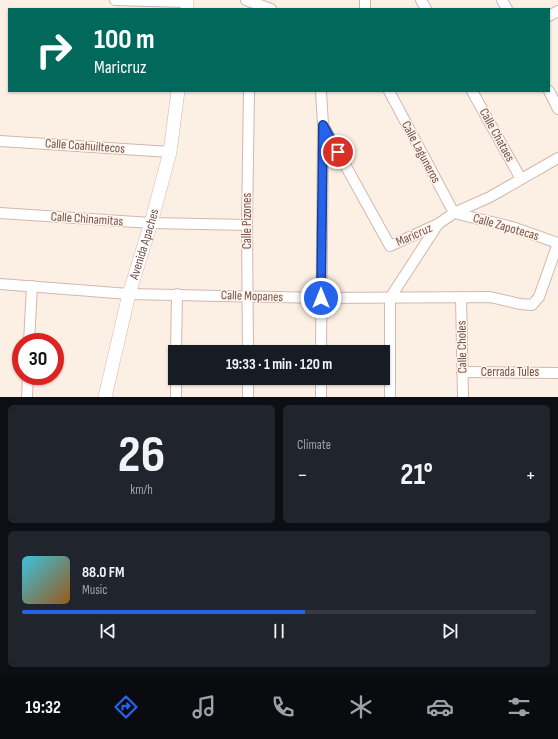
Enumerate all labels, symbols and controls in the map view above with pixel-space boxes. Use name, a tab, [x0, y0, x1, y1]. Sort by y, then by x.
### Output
text: 100 m	[94, 23, 155, 56]
icon: right	[28, 24, 80, 76]
text: Maricruz	[94, 57, 146, 78]
street label: Calle Chataes	[476, 105, 518, 165]
street label: Calle Laguneros	[398, 118, 444, 186]
street label: Calle Coahuiltecos	[45, 135, 126, 157]
pin	[321, 135, 355, 169]
icon: arrive	[327, 141, 349, 163]
street label: Calle Pizones	[239, 192, 255, 249]
street label: Avenida Apaches	[126, 207, 163, 282]
street label: Calle Chinamitas	[50, 208, 124, 230]
street label: Calle Zapotecas	[471, 210, 541, 244]
street label: Maricruz	[393, 220, 435, 250]
position arrow	[300, 277, 342, 319]
street label: Calle Mopanes	[221, 287, 284, 305]
street label: Calle Choles	[454, 320, 470, 374]
speed limit sign: 30	[12, 333, 64, 385]
text: 19:33 · 1 min · 120 m	[226, 355, 332, 374]
street label: Cerrada Tules	[481, 364, 539, 380]
text: 26	[118, 424, 165, 487]
text: Climate	[297, 437, 331, 453]
text: 21°	[400, 457, 433, 493]
text: −	[297, 462, 308, 489]
text: +	[525, 462, 536, 489]
text: km/h	[130, 482, 153, 498]
text: 88.0 FM	[82, 563, 124, 582]
text: Music	[82, 582, 107, 598]
icon: previous	[97, 620, 119, 642]
icon: pause	[268, 620, 290, 642]
icon: next	[439, 620, 461, 642]
icon: directions	[112, 693, 140, 721]
icon: music	[190, 693, 218, 721]
icon: phone	[269, 693, 297, 721]
icon: climate	[347, 693, 375, 721]
icon: car	[426, 693, 454, 721]
icon: filters	[505, 693, 533, 721]
text: 19:32	[25, 697, 61, 718]

